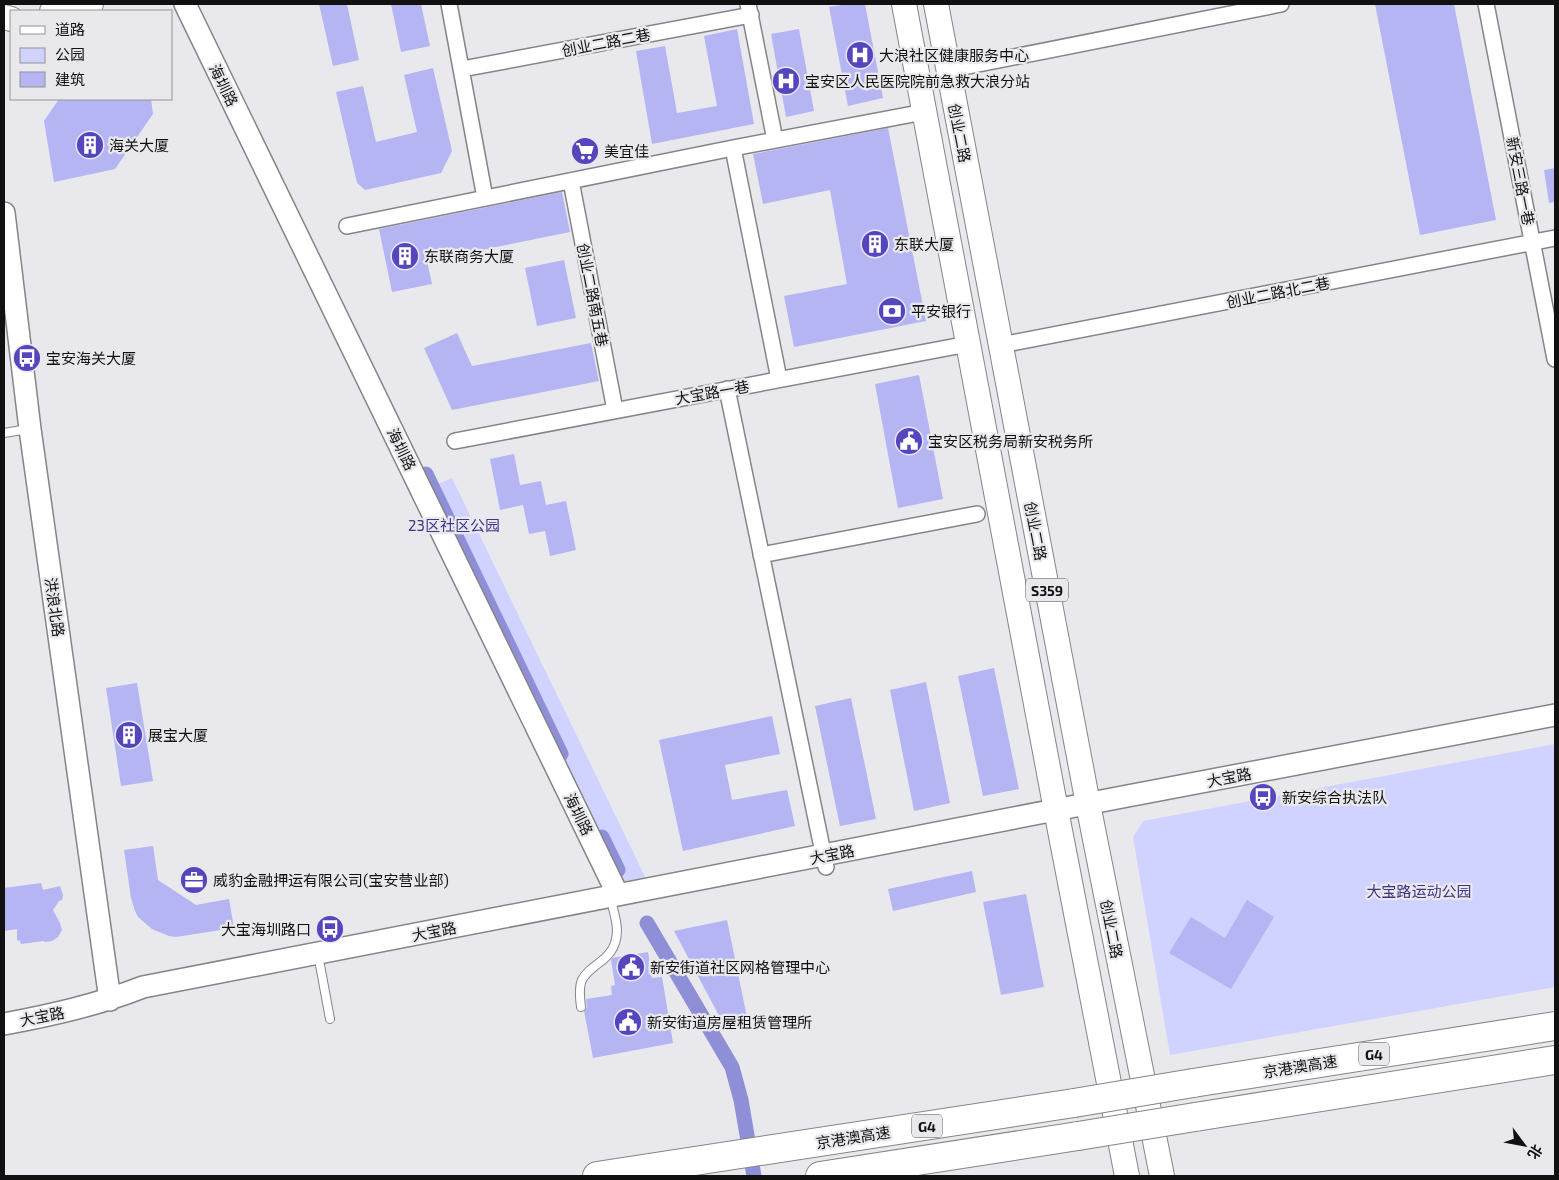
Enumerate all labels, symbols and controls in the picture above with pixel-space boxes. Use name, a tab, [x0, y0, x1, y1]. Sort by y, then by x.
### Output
legend	[10, 10, 172, 100]
text: 道路	[55, 20, 85, 38]
street label: 创业二路二巷	[560, 25, 652, 59]
hospital icon: 大浪社区健康服务中心	[845, 40, 875, 70]
text: 公园	[55, 45, 85, 63]
place label: 大浪社区健康服务中心	[879, 46, 1029, 64]
street label: 海圳路	[206, 61, 242, 109]
hospital icon: 宝安区人民医院院前急救大浪分站	[771, 66, 801, 96]
text: 建筑	[55, 70, 85, 88]
place label: 宝安区人民医院院前急救大浪分站	[805, 72, 1030, 90]
street label: 创业二路	[945, 102, 975, 164]
building icon: 海关大厦	[75, 130, 105, 160]
street label: 新安三路一巷	[1504, 135, 1538, 227]
place label: 海关大厦	[109, 136, 169, 154]
supermarket icon: 美宜佳	[570, 136, 600, 166]
place label: 美宜佳	[604, 142, 649, 160]
building icon: 东联大厦	[860, 229, 890, 259]
place label: 东联大厦	[894, 235, 954, 253]
building icon: 东联商务大厦	[390, 241, 420, 271]
street label: 创业二路南五巷	[574, 242, 612, 348]
place label: 东联商务大厦	[424, 247, 514, 265]
street label: 创业二路北二巷	[1225, 273, 1331, 311]
bank icon: 平安银行	[877, 296, 907, 326]
place label: 平安银行	[911, 302, 971, 320]
bus stop icon: 宝安海关大厦	[12, 343, 42, 373]
place label: 宝安海关大厦	[46, 349, 136, 367]
street label: 大宝路一巷	[673, 377, 751, 407]
street label: 海圳路	[384, 425, 420, 473]
public building icon: 宝安区税务局新安税务所	[894, 426, 924, 456]
place label: 宝安区税务局新安税务所	[928, 432, 1093, 450]
street label: 创业二路	[1021, 500, 1051, 562]
park label: 23区社区公园	[408, 516, 500, 534]
street label: 洪浪北路	[42, 576, 68, 638]
road number: S359	[1026, 578, 1068, 602]
building icon: 展宝大厦	[114, 720, 144, 750]
place label: 展宝大厦	[148, 726, 208, 744]
street label: 大宝路	[1205, 764, 1253, 790]
bus stop icon: 新安综合执法队	[1248, 782, 1278, 812]
place label: 新安综合执法队	[1282, 788, 1387, 806]
street label: 海圳路	[561, 790, 597, 838]
street label: 大宝路	[808, 841, 856, 867]
office icon: 威豹金融押运有限公司(宝安营业部)	[179, 865, 209, 895]
place label: 威豹金融押运有限公司(宝安营业部)	[213, 871, 449, 889]
park label: 大宝路运动公园	[1366, 882, 1472, 900]
street label: 创业二路	[1097, 898, 1127, 960]
bus stop icon: 大宝海圳路口	[315, 914, 345, 944]
street label: 大宝路	[410, 918, 458, 944]
place label: 大宝海圳路口	[221, 920, 311, 938]
public building icon: 新安街道社区网格管理中心	[616, 952, 646, 982]
place label: 新安街道社区网格管理中心	[650, 958, 830, 976]
street label: 大宝路	[18, 1003, 66, 1029]
public building icon: 新安街道房屋租赁管理所	[613, 1007, 643, 1037]
place label: 新安街道房屋租赁管理所	[647, 1013, 812, 1031]
road number: G4	[1359, 1042, 1389, 1066]
street label: 京港澳高速	[1262, 1051, 1338, 1081]
road number: G4	[912, 1114, 942, 1138]
north arrow	[1499, 1120, 1549, 1170]
street label: 京港澳高速	[815, 1122, 891, 1152]
text: 北	[1525, 1142, 1546, 1163]

